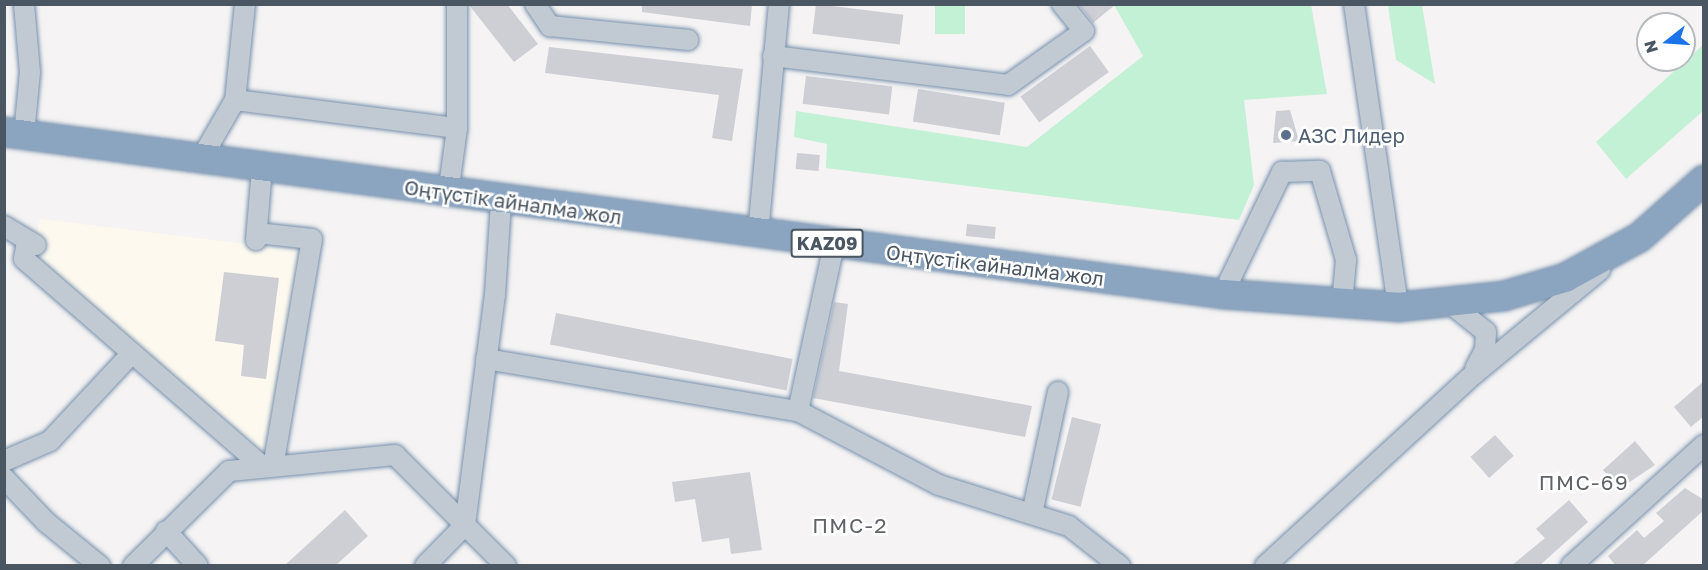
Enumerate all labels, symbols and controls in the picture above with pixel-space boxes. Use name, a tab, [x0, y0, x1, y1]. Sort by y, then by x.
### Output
north arrow	[1636, 12, 1696, 72]
text: N	[1639, 38, 1662, 55]
place label: АЗС Лидер	[1298, 123, 1405, 147]
marker: АЗС Лидер	[1279, 128, 1293, 142]
street label: Оңтүстік айналма жол	[403, 175, 623, 229]
road number: KAZ09	[790, 228, 864, 258]
street label: Оңтүстік айналма жол	[885, 240, 1105, 290]
district label: ПМС-69	[1539, 469, 1629, 495]
district label: ПМС-2	[812, 512, 888, 538]

